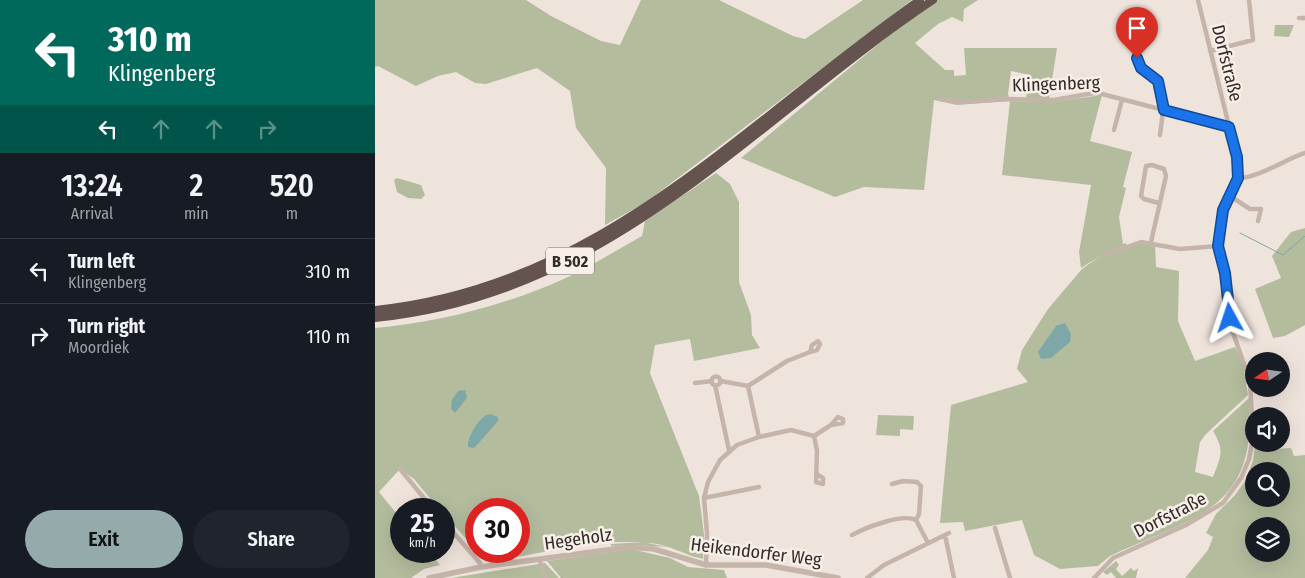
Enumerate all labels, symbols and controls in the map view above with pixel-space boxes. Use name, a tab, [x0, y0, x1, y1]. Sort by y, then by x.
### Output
pin	[1116, 7, 1158, 58]
icon: arrive	[1123, 14, 1151, 42]
text: 310 m	[108, 18, 192, 60]
icon: left	[25, 20, 90, 85]
street label: Dorfstraße	[1207, 22, 1247, 104]
text: Klingenberg	[108, 60, 215, 87]
street label: Klingenberg	[1012, 71, 1101, 97]
icon: left	[94, 115, 122, 143]
icon: ahead	[147, 115, 175, 143]
icon: ahead	[200, 115, 228, 143]
icon: right	[253, 115, 281, 143]
text: 13:24	[61, 168, 123, 204]
text: 2	[189, 168, 203, 204]
text: 520	[270, 168, 314, 204]
text: Arrival	[71, 204, 113, 223]
text: min	[184, 204, 209, 223]
text: m	[286, 204, 298, 223]
road number: B 502	[546, 248, 594, 274]
text: Turn left	[68, 250, 135, 273]
icon: left	[25, 257, 53, 285]
text: 310 m	[306, 260, 350, 283]
text: Klingenberg	[68, 273, 146, 292]
position arrow	[1203, 291, 1255, 343]
text: Turn right	[68, 315, 145, 338]
icon: right	[25, 322, 53, 350]
text: 110 m	[306, 325, 350, 348]
text: Moordiek	[68, 338, 129, 357]
north arrow	[1245, 352, 1290, 398]
map controls	[1245, 352, 1290, 562]
button: sound	[1245, 407, 1290, 452]
button: search	[1245, 462, 1290, 507]
street label: Dorfstraße	[1130, 487, 1210, 543]
speed limit sign: 30	[465, 498, 530, 563]
text: 25	[411, 509, 434, 539]
button: Exit	[25, 510, 183, 568]
button: Share	[193, 510, 350, 568]
button: layers	[1245, 517, 1290, 562]
street label: Hegeholz	[543, 523, 613, 555]
street label: Heikendorfer Weg	[689, 533, 823, 571]
text: km/h	[409, 536, 436, 550]

